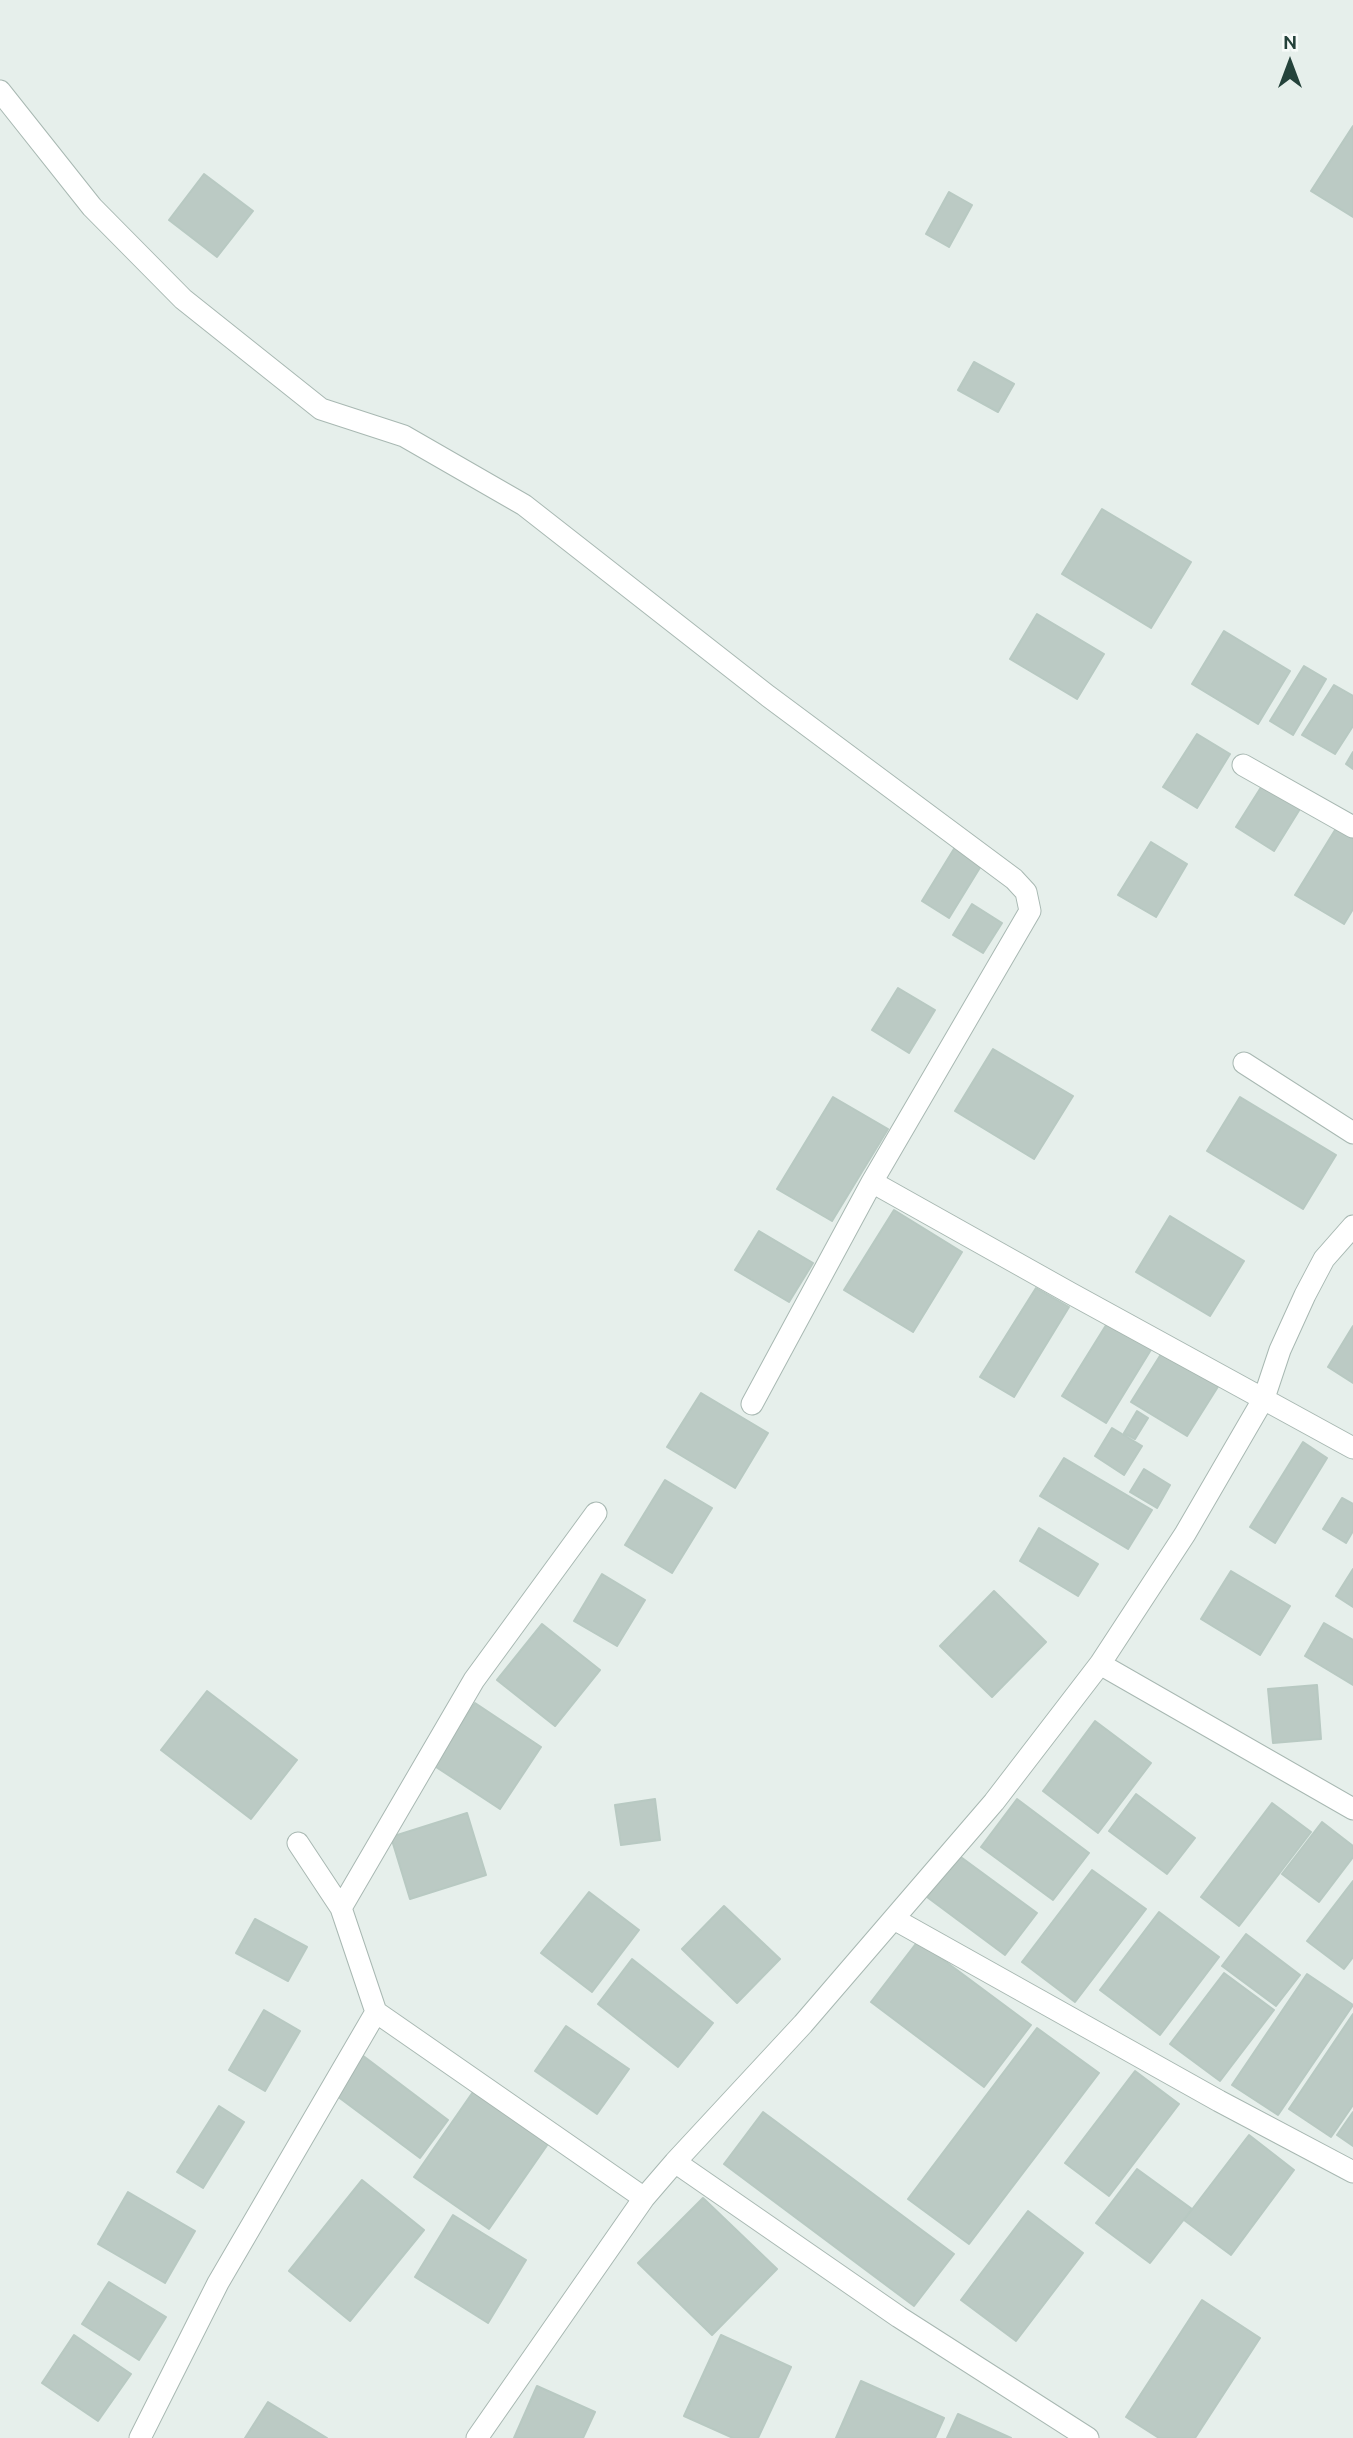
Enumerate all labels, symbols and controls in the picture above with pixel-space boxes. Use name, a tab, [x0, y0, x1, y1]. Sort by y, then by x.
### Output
north arrow	[1255, 28, 1325, 98]
text: N	[1283, 31, 1297, 53]

